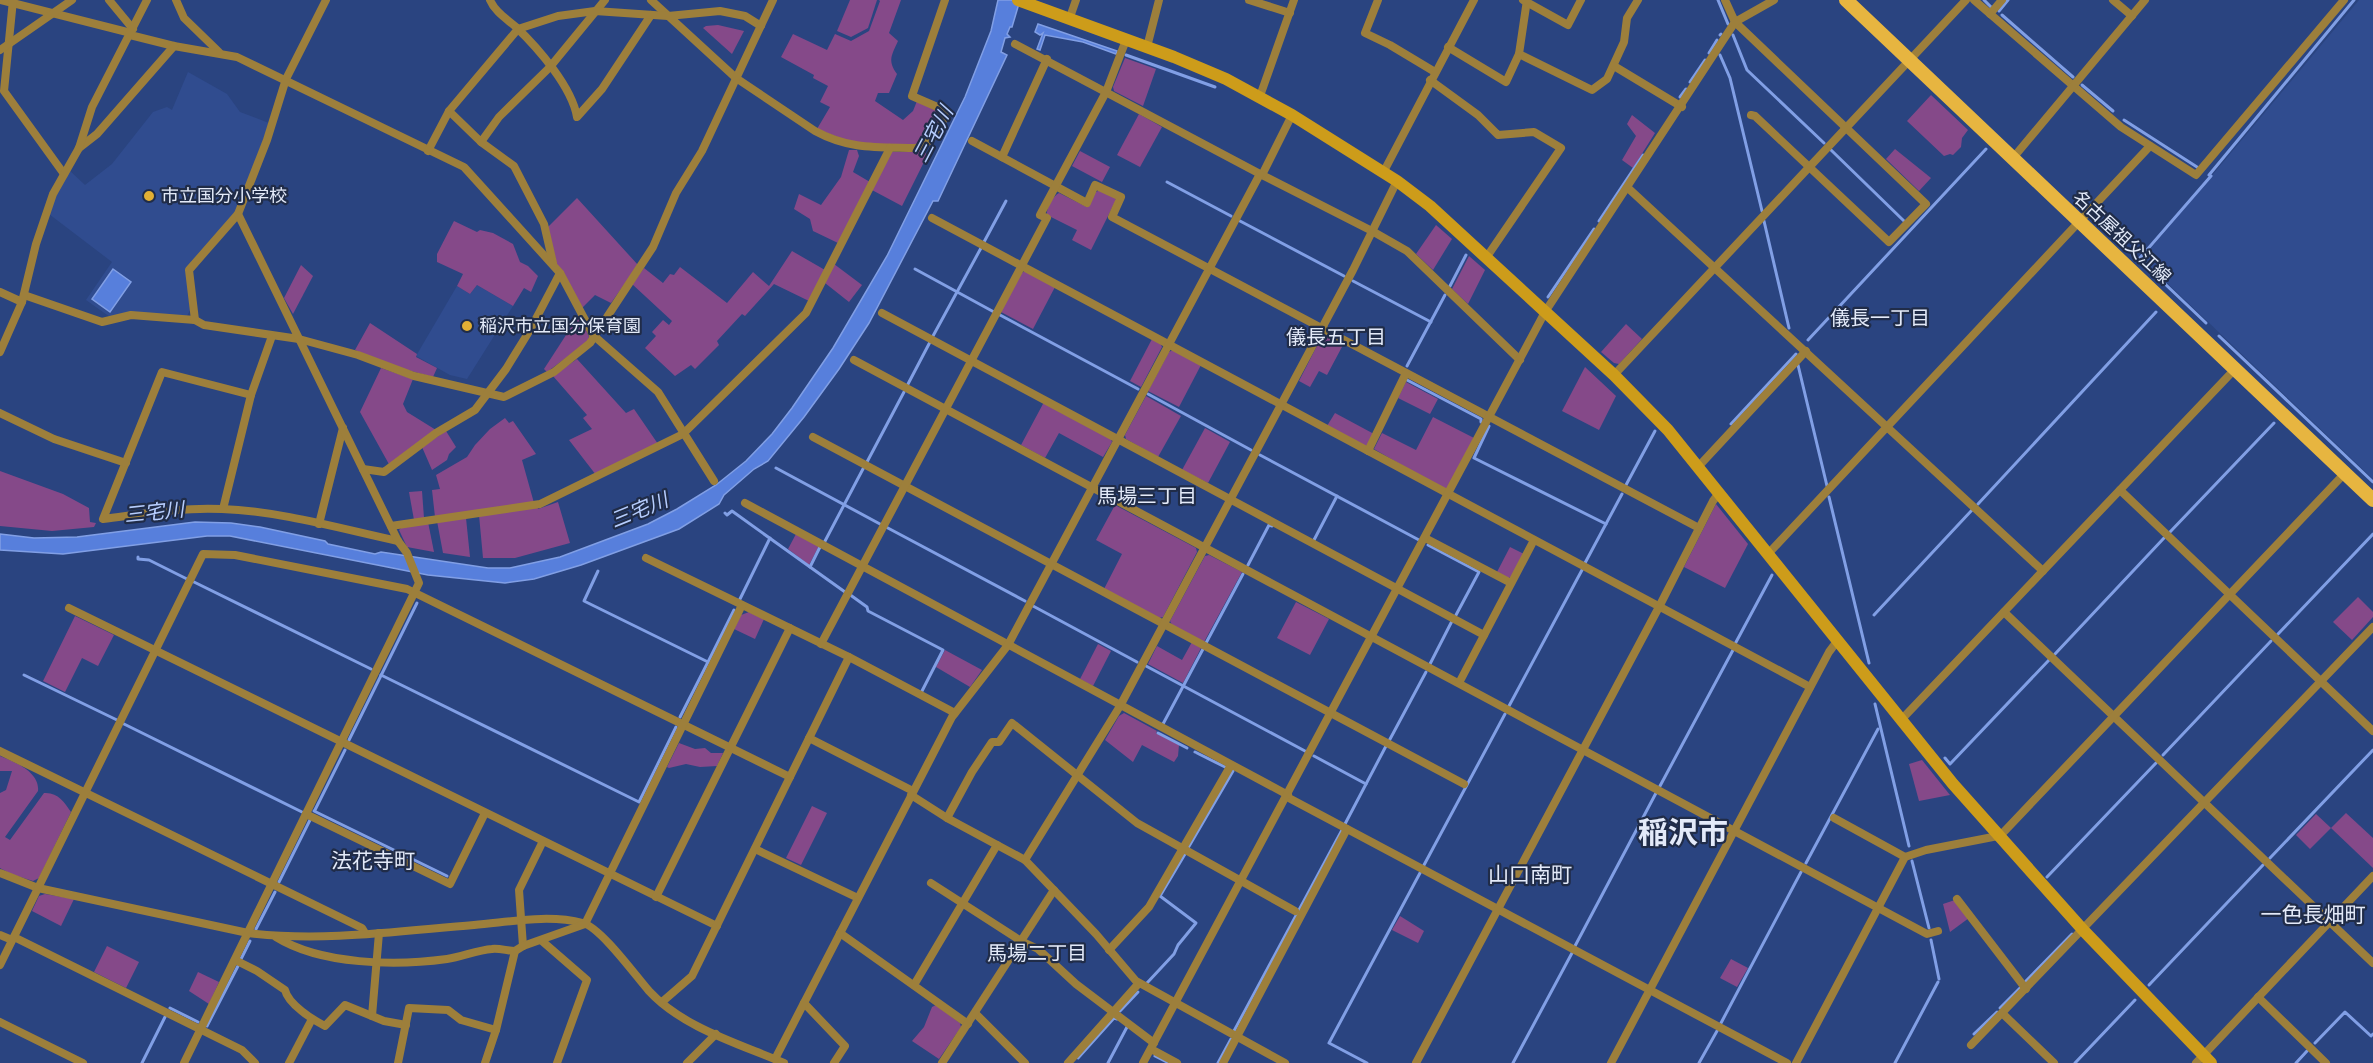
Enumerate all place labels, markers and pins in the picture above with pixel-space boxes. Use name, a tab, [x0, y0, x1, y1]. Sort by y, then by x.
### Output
place label: 市立国分小学校	[161, 185, 287, 207]
marker: 市立国分小学校	[142, 189, 156, 203]
place label: 稲沢市立国分保育園	[479, 315, 641, 337]
marker: 稲沢市立国分保育園	[460, 319, 474, 333]

